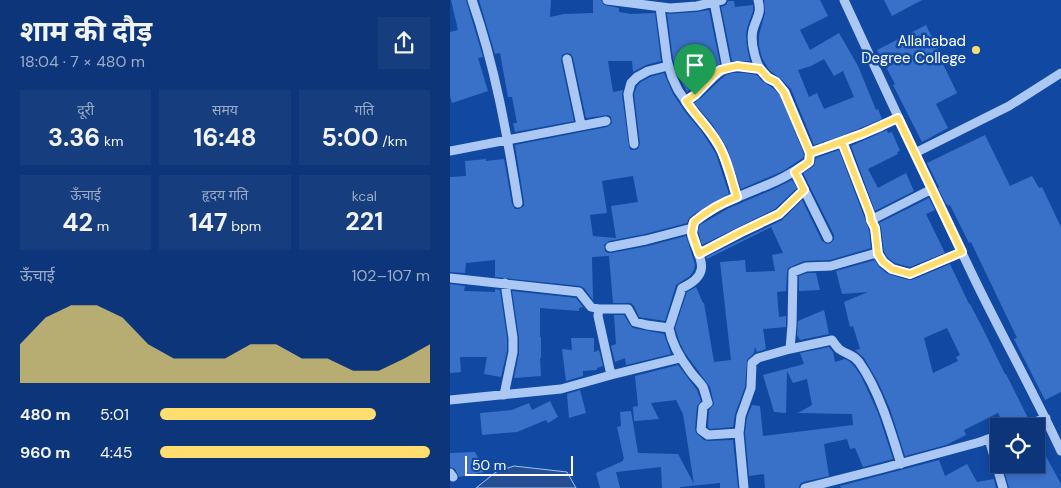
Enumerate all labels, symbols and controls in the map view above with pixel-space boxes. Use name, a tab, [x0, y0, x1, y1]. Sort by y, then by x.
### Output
text: शाम की दौड़	[20, 13, 152, 50]
button: share	[378, 17, 430, 69]
place label: Allahabad Degree College	[861, 31, 966, 68]
pin	[674, 44, 716, 95]
marker: Allahabad Degree College	[970, 44, 982, 56]
text: 18:04 · 7 × 480 m	[20, 51, 145, 72]
icon: arrive	[681, 51, 709, 79]
text: दूरी	[77, 101, 94, 119]
text: समय	[212, 101, 238, 119]
text: गति	[355, 101, 374, 119]
text: 3.36	[48, 121, 100, 154]
text: 16:48	[193, 121, 257, 154]
text: 5:00	[321, 121, 379, 154]
text: km	[100, 132, 123, 150]
text: /km	[379, 132, 407, 150]
text: ऊँचाई	[70, 186, 101, 204]
text: हृदय गति	[202, 186, 248, 204]
text: kcal	[352, 187, 377, 205]
text: 221	[345, 205, 383, 238]
text: 42	[62, 206, 93, 239]
text: 147	[189, 206, 228, 239]
text: m	[93, 217, 109, 235]
text: bpm	[228, 217, 261, 235]
text: ऊँचाई	[20, 265, 55, 286]
text: 102–107 m	[352, 265, 430, 286]
text: 480 m	[20, 404, 71, 425]
text: 5:01	[100, 404, 129, 425]
map controls	[990, 418, 1045, 473]
button: locate	[990, 418, 1045, 473]
text: 960 m	[20, 442, 70, 463]
text: 4:45	[100, 442, 132, 463]
scale bar	[465, 453, 572, 476]
text: 50 m	[472, 456, 506, 474]

